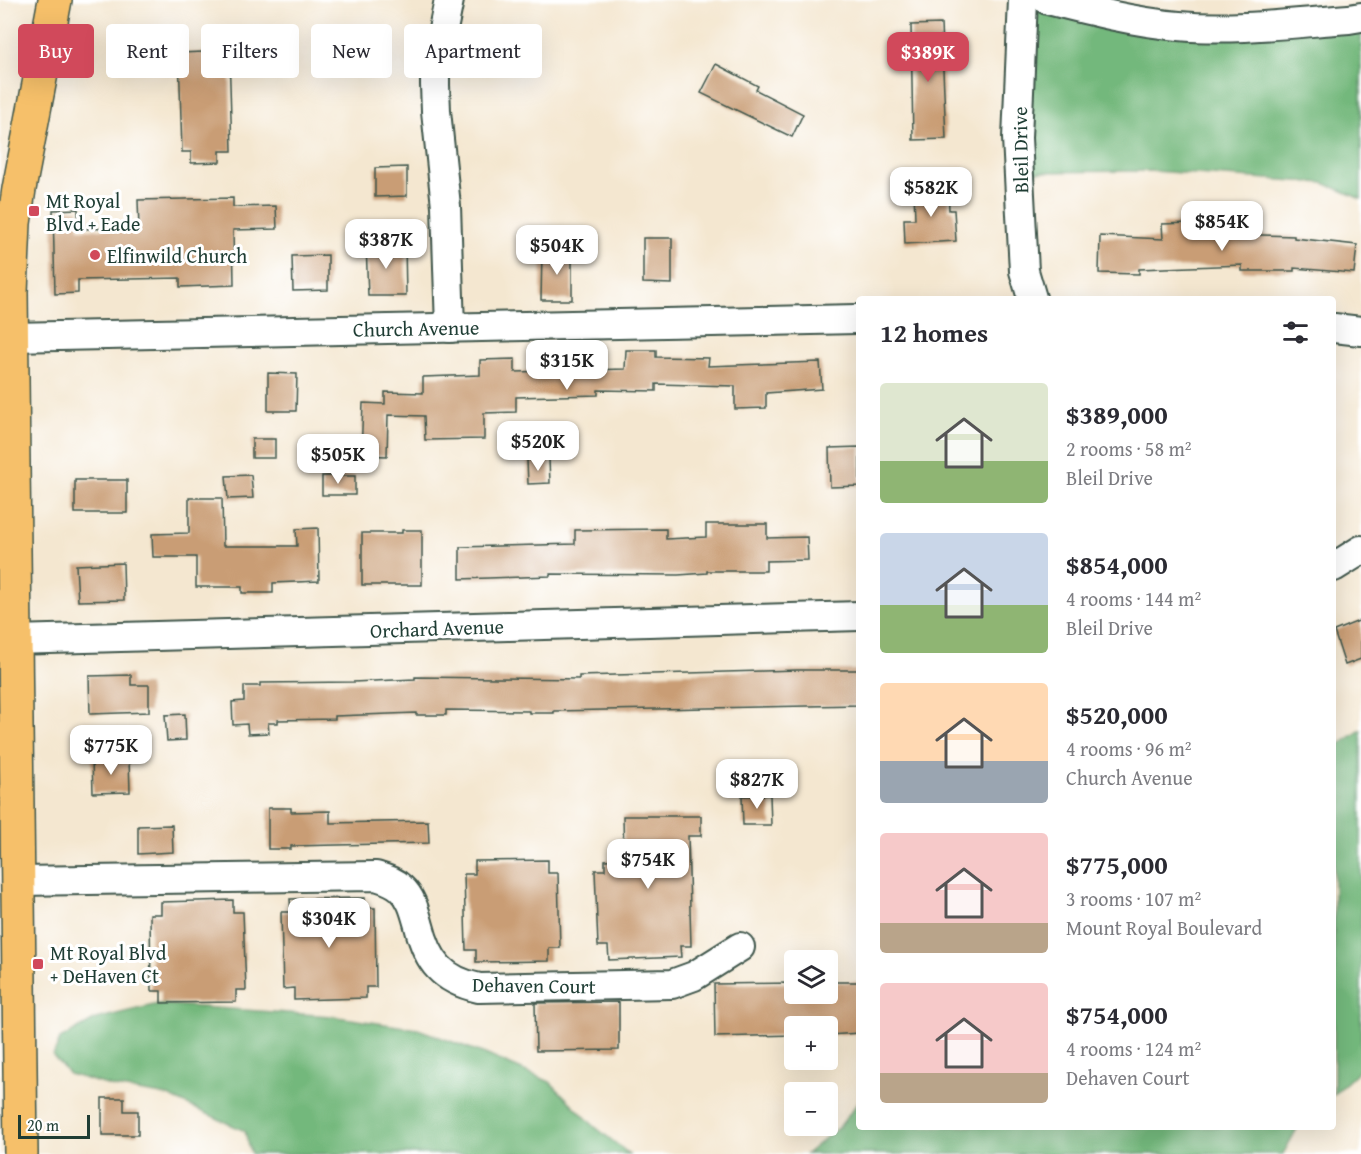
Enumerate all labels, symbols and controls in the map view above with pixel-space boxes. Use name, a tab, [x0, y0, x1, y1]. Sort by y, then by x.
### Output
chip: Buy	[18, 24, 94, 78]
chip: Rent	[106, 24, 189, 78]
chip: Filters	[201, 24, 299, 78]
chip: New	[311, 24, 392, 78]
chip: Apartment	[404, 24, 542, 78]
pin: $389K	[886, 32, 970, 83]
text: $389K	[901, 37, 955, 66]
street label: Bleil Drive	[1005, 106, 1035, 194]
pin: $582K	[889, 167, 973, 218]
text: $582K	[904, 172, 958, 201]
place label: Mt Royal Blvd + Eade	[46, 186, 140, 238]
pin: $854K	[1180, 201, 1264, 252]
marker: Mt Royal Blvd + Eade	[27, 204, 41, 218]
text: $854K	[1195, 206, 1249, 235]
pin: $387K	[344, 219, 428, 270]
text: $387K	[359, 224, 413, 253]
pin: $504K	[515, 225, 599, 276]
text: $504K	[530, 230, 584, 259]
place label: Elfinwild Church	[107, 241, 247, 270]
marker: Elfinwild Church	[88, 248, 102, 262]
street label: Church Avenue	[352, 312, 480, 344]
text: 12 homes	[880, 313, 988, 352]
icon: filters	[1279, 316, 1312, 349]
pin: $315K	[525, 340, 609, 391]
text: $315K	[540, 345, 594, 374]
text: $389,000	[1066, 395, 1168, 434]
icon: home	[928, 407, 1000, 479]
pin: $520K	[496, 421, 580, 472]
text: $520K	[511, 426, 565, 455]
pin: $505K	[296, 434, 380, 485]
text: 2 rooms · 58 m²	[1066, 434, 1192, 463]
text: $505K	[311, 439, 365, 468]
text: Bleil Drive	[1066, 463, 1153, 492]
text: $854,000	[1066, 545, 1168, 584]
icon: home	[928, 557, 1000, 629]
text: 4 rooms · 144 m²	[1066, 584, 1201, 613]
street label: Orchard Avenue	[370, 611, 504, 645]
text: Bleil Drive	[1066, 613, 1153, 642]
text: $520,000	[1066, 695, 1168, 734]
icon: home	[928, 707, 1000, 779]
pin: $775K	[69, 725, 153, 776]
text: $775K	[84, 730, 138, 759]
text: 4 rooms · 96 m²	[1066, 734, 1192, 763]
pin: $827K	[715, 759, 799, 810]
text: Church Avenue	[1066, 763, 1193, 792]
text: $827K	[730, 764, 784, 793]
pin: $754K	[606, 839, 690, 890]
text: $754K	[621, 844, 675, 873]
text: $775,000	[1066, 845, 1168, 884]
icon: home	[928, 857, 1000, 929]
text: 3 rooms · 107 m²	[1066, 884, 1201, 913]
pin: $304K	[287, 898, 371, 949]
text: $304K	[302, 903, 356, 932]
text: Mount Royal Boulevard	[1066, 913, 1262, 942]
place label: Mt Royal Blvd + DeHaven Ct	[50, 938, 167, 990]
map controls	[784, 950, 838, 1136]
button: layers	[784, 950, 838, 1004]
marker: Mt Royal Blvd + DeHaven Ct	[31, 957, 45, 971]
street label: Dehaven Court	[472, 969, 596, 1001]
text: $754,000	[1066, 995, 1168, 1034]
icon: home	[928, 1007, 1000, 1079]
button: +	[784, 1016, 838, 1070]
text: 4 rooms · 124 m²	[1066, 1034, 1201, 1063]
text: Dehaven Court	[1066, 1063, 1190, 1092]
button: −	[784, 1082, 838, 1136]
scale bar	[18, 1112, 90, 1140]
text: 20 m	[27, 1113, 59, 1137]

